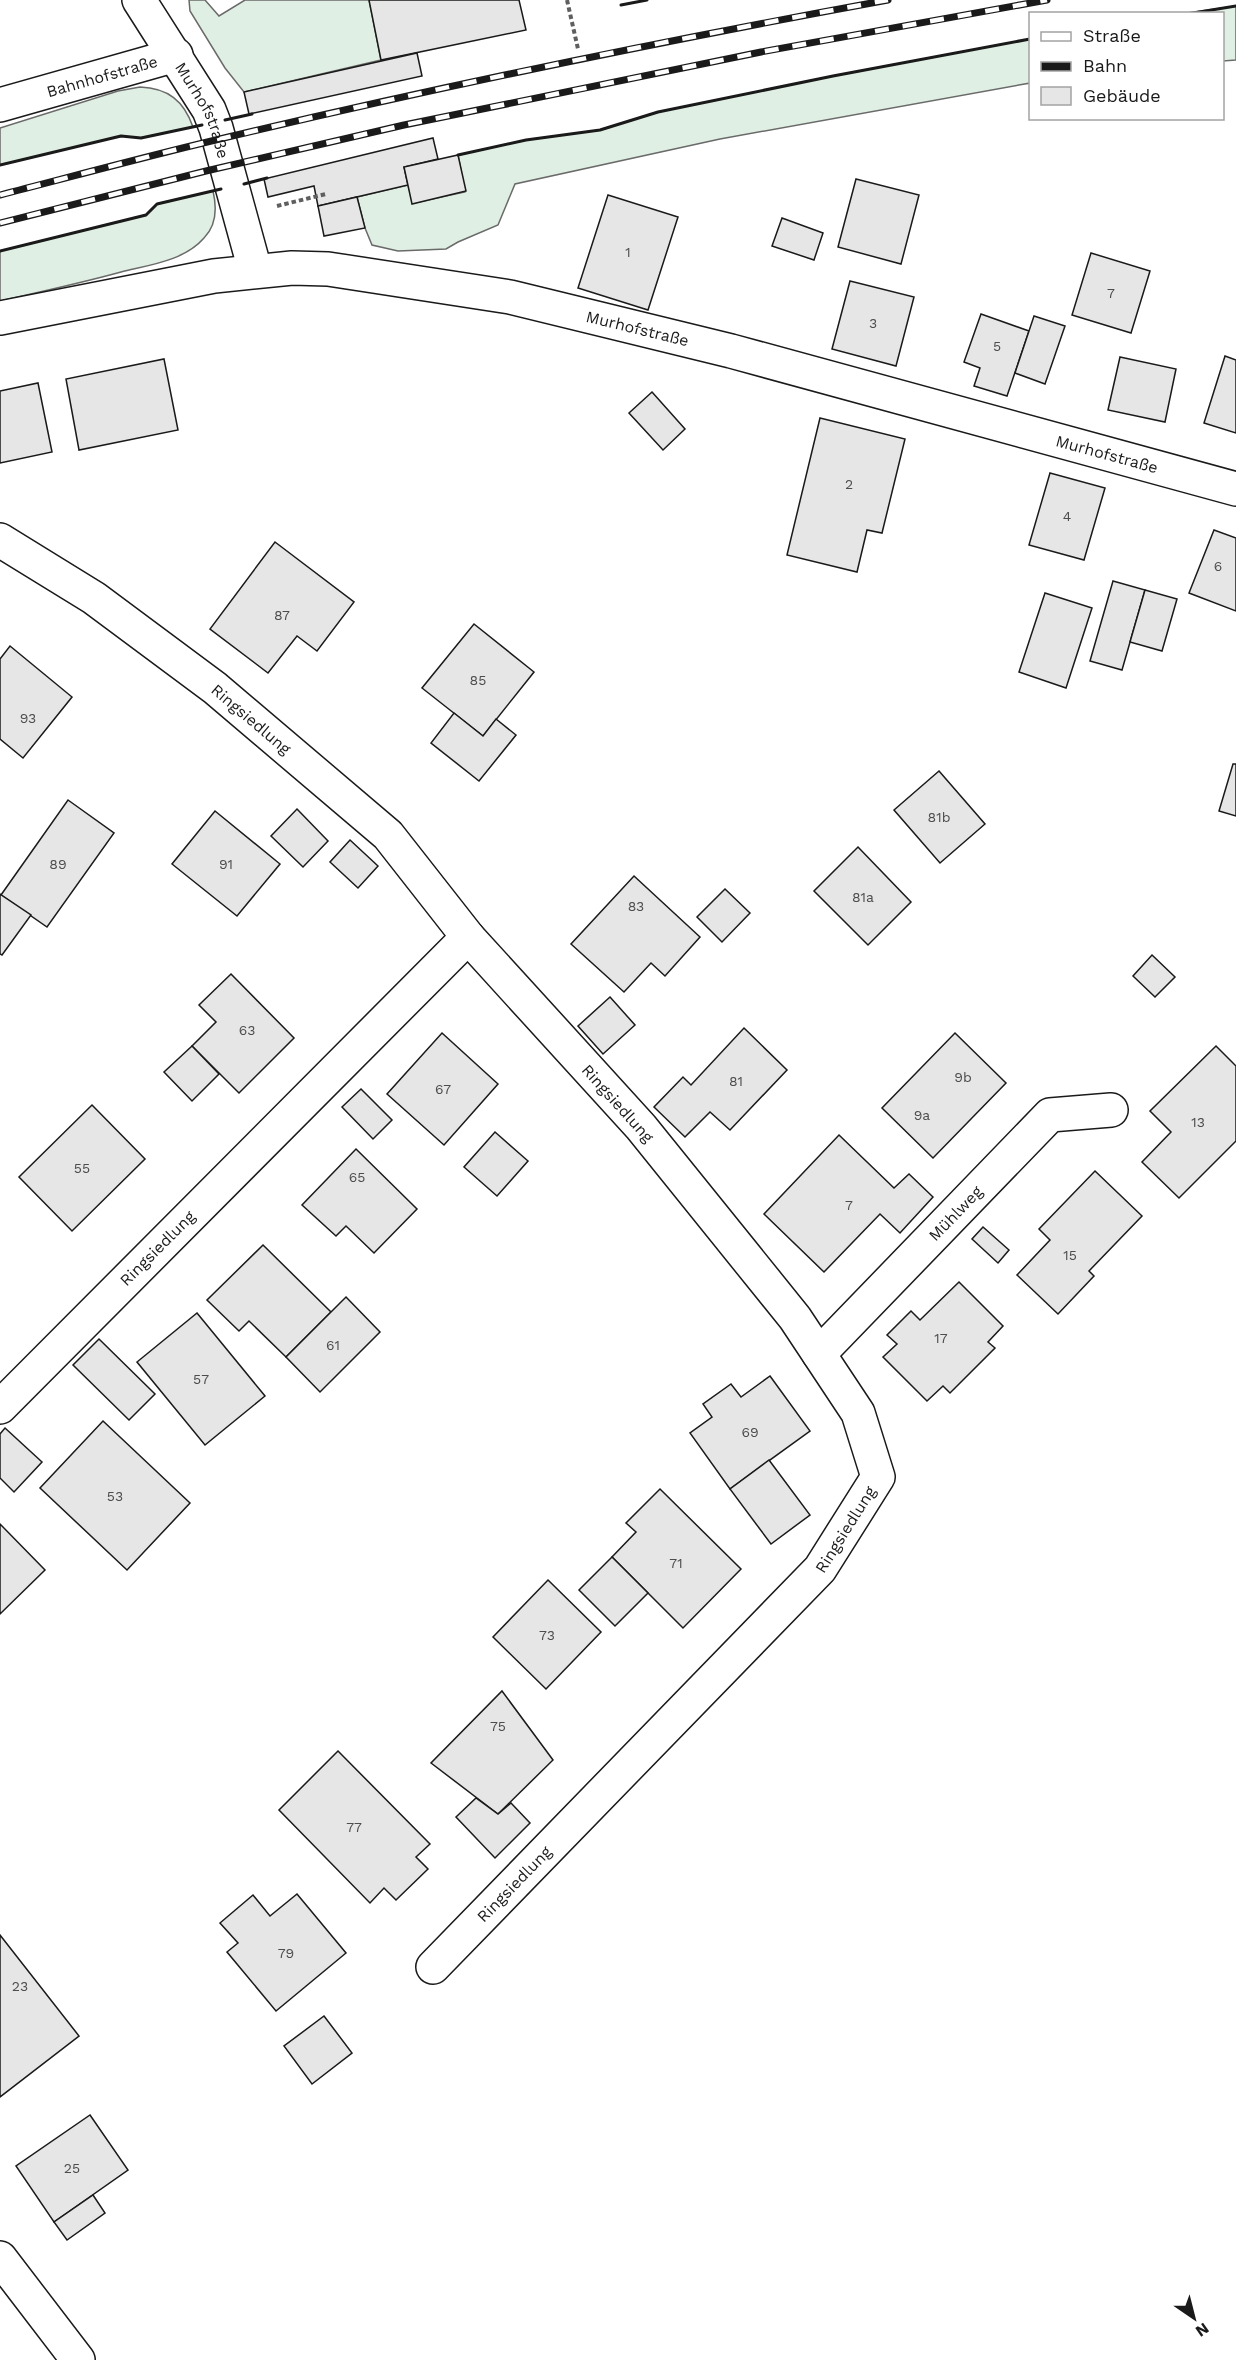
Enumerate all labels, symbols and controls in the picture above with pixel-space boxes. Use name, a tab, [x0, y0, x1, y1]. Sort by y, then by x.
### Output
legend	[1029, 12, 1224, 120]
text: Straße	[1083, 25, 1141, 46]
street label: Bahnhofstraße	[44, 52, 160, 101]
text: Bahn	[1083, 55, 1127, 76]
street label: Murhofstraße	[171, 59, 233, 160]
text: Gebäude	[1083, 85, 1161, 106]
house number: 1	[625, 244, 631, 260]
house number: 7	[1107, 285, 1115, 301]
street label: Murhofstraße	[584, 307, 691, 350]
house number: 3	[869, 315, 877, 331]
house number: 5	[993, 338, 1001, 354]
street label: Murhofstraße	[1054, 431, 1160, 477]
house number: 2	[845, 476, 853, 492]
house number: 4	[1063, 508, 1071, 524]
house number: 6	[1214, 558, 1222, 574]
house number: 87	[274, 607, 290, 623]
house number: 85	[470, 672, 486, 688]
street label: Ringsiedlung	[207, 680, 295, 759]
house number: 93	[20, 710, 36, 726]
house number: 81b	[928, 809, 950, 825]
house number: 89	[49, 856, 67, 872]
house number: 91	[219, 856, 233, 872]
house number: 81a	[852, 889, 874, 905]
house number: 83	[628, 898, 644, 914]
house number: 63	[239, 1022, 255, 1038]
street label: Ringsiedlung	[578, 1060, 658, 1147]
house number: 9b	[954, 1069, 972, 1085]
house number: 81	[729, 1073, 743, 1089]
house number: 67	[435, 1081, 451, 1097]
house number: 9a	[914, 1107, 930, 1123]
house number: 13	[1191, 1114, 1205, 1130]
house number: 55	[74, 1160, 90, 1176]
house number: 65	[349, 1169, 365, 1185]
street label: Mühlweg	[925, 1182, 987, 1245]
house number: 7	[845, 1197, 853, 1213]
street label: Ringsiedlung	[116, 1207, 199, 1290]
house number: 15	[1063, 1247, 1077, 1263]
house number: 17	[934, 1330, 948, 1346]
house number: 61	[326, 1337, 340, 1353]
house number: 57	[193, 1371, 209, 1387]
house number: 69	[741, 1424, 759, 1440]
street label: Ringsiedlung	[811, 1483, 880, 1576]
house number: 53	[107, 1488, 123, 1504]
house number: 71	[669, 1555, 683, 1571]
house number: 73	[539, 1627, 555, 1643]
house number: 75	[490, 1718, 506, 1734]
house number: 77	[346, 1819, 362, 1835]
street label: Ringsiedlung	[473, 1842, 556, 1926]
house number: 79	[278, 1945, 294, 1961]
house number: 23	[12, 1978, 28, 1994]
house number: 25	[64, 2160, 80, 2176]
north arrow	[1164, 2288, 1224, 2348]
text: N	[1192, 2319, 1213, 2341]

